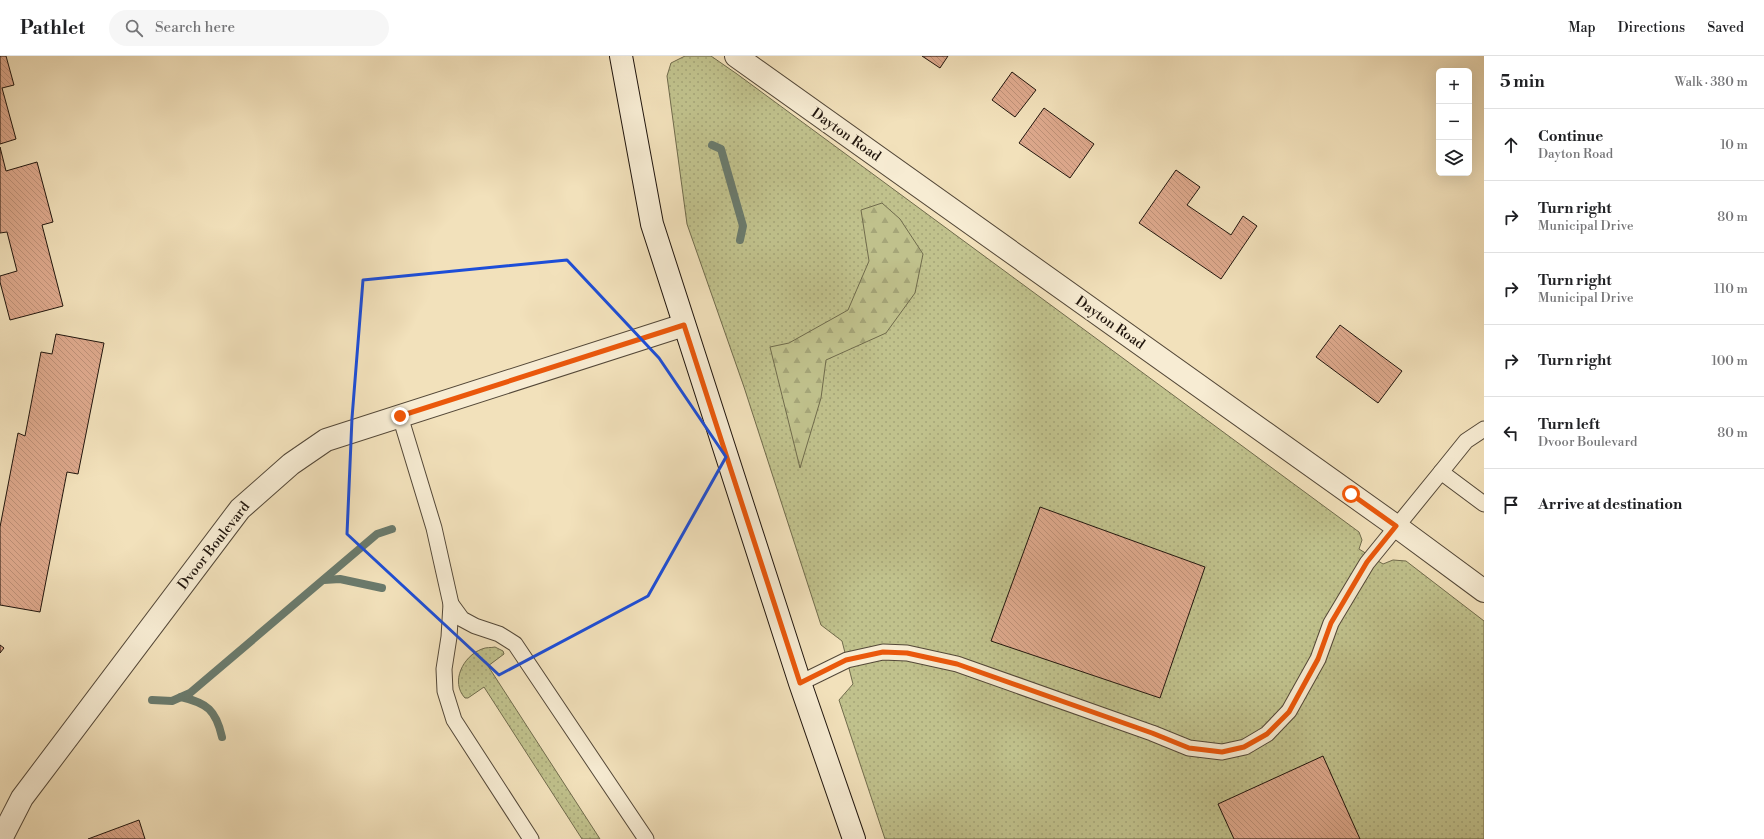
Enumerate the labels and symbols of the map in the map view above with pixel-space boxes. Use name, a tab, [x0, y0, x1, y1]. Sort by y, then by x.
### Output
street label: Dayton Road	[808, 104, 884, 166]
street label: Dayton Road	[1072, 292, 1148, 354]
route end	[391, 407, 409, 425]
route start	[1342, 485, 1360, 503]
street label: Dvoor Boulevard	[174, 498, 254, 594]

